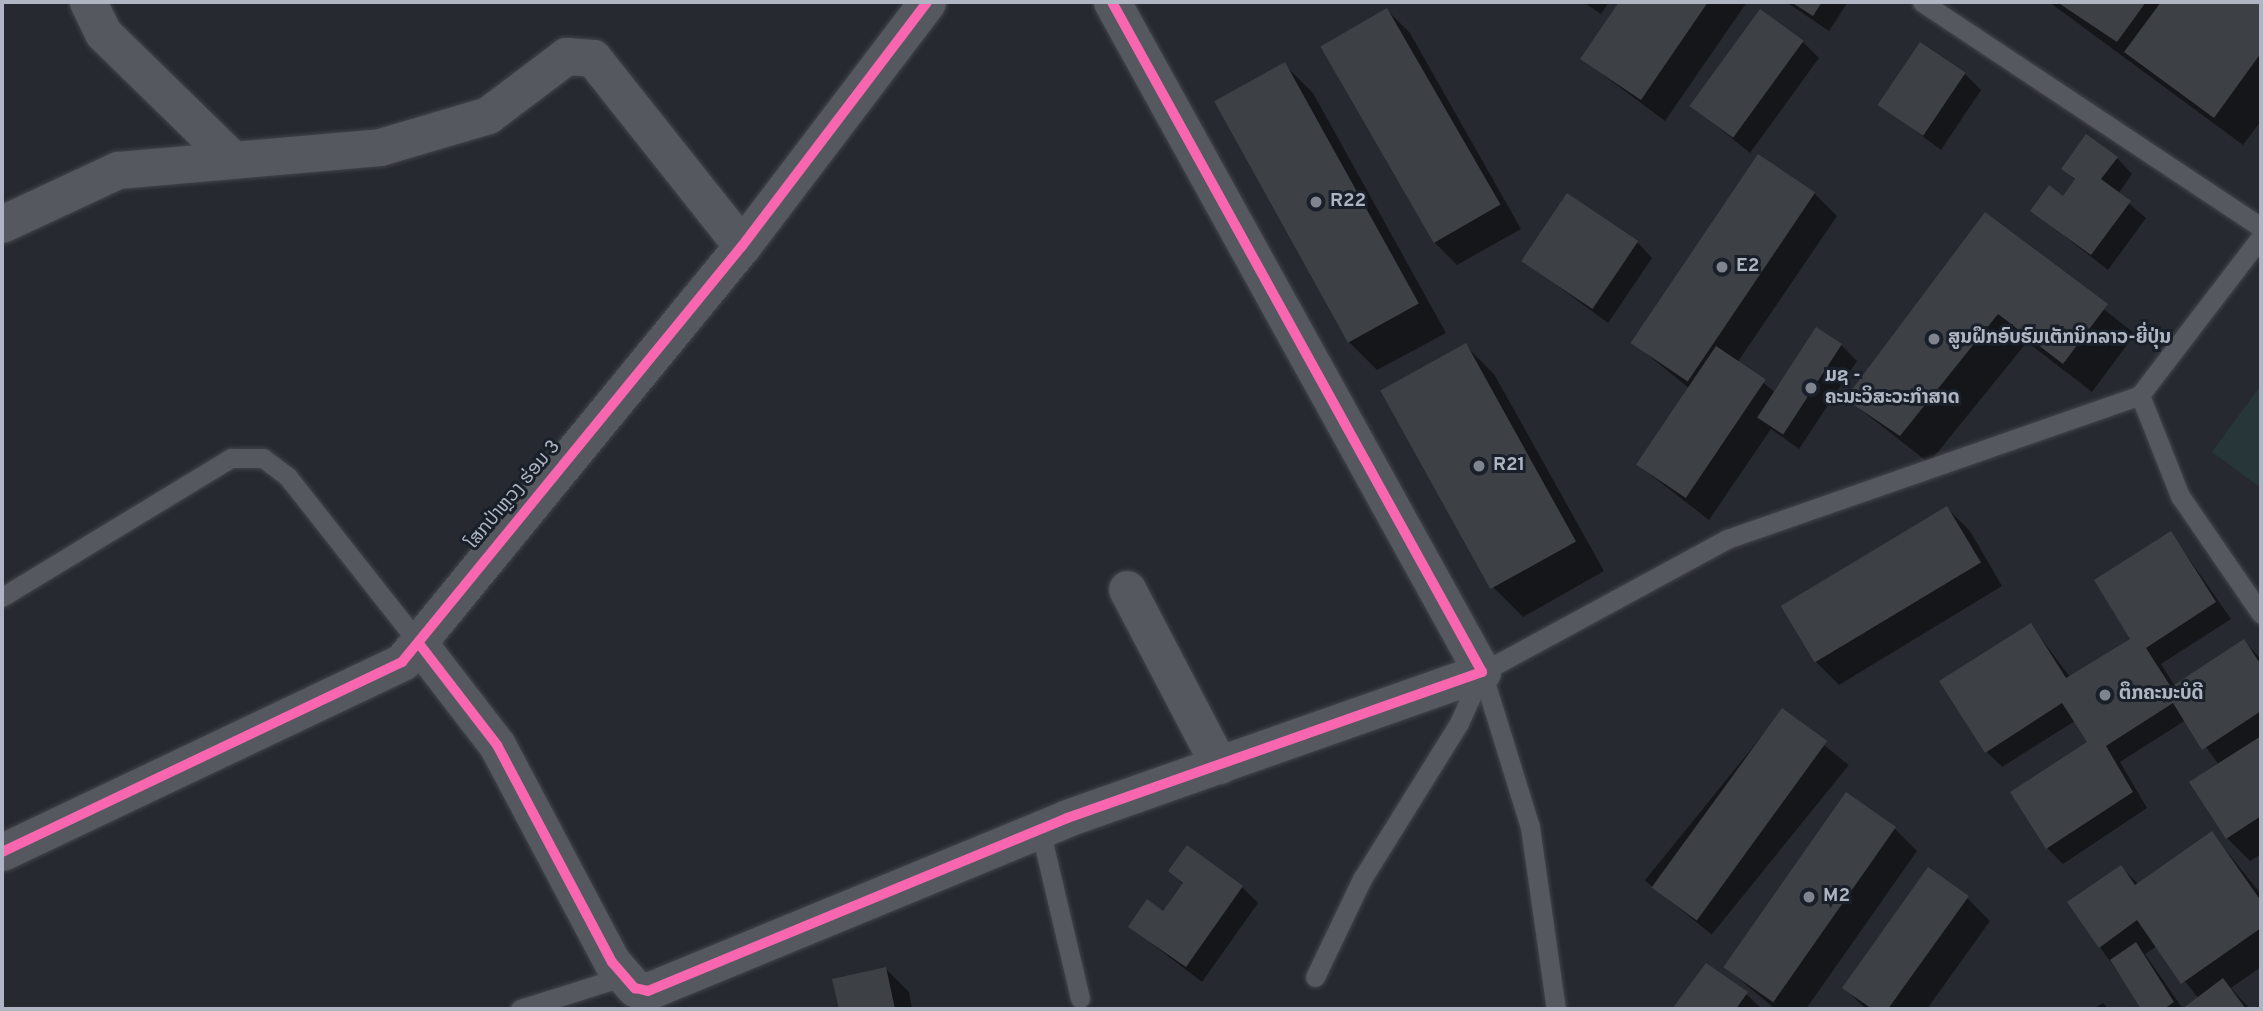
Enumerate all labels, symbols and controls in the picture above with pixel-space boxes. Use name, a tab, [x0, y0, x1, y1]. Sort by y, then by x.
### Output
place label: R22	[1330, 191, 1366, 213]
marker: R22	[1308, 194, 1324, 210]
place label: E2	[1736, 256, 1759, 278]
marker: E2	[1714, 259, 1730, 275]
place label: ສູນຝຶກອົບຮົມເຕັກນິກລາວ-ຍີ່ປຸ່ນ	[1948, 328, 2171, 350]
marker: ສູນຝຶກອົບຮົມເຕັກນິກລາວ-ຍີ່ປຸ່ນ	[1926, 331, 1942, 347]
place label: ມຊ - ຄະນະວິສະວະກຳສາດ	[1825, 366, 1960, 410]
marker: ມຊ - ຄະນະວິສະວະກຳສາດ	[1803, 380, 1819, 396]
street label: ໂສກປ່າຫຼວງ ຮ່ອມ 3	[462, 436, 566, 554]
place label: R21	[1493, 455, 1525, 477]
marker: R21	[1471, 458, 1487, 474]
place label: ຕຶກຄະນະບໍດີ	[2119, 684, 2203, 706]
marker: ຕຶກຄະນະບໍດີ	[2097, 687, 2113, 703]
place label: M2	[1823, 886, 1850, 908]
marker: M2	[1801, 889, 1817, 905]

